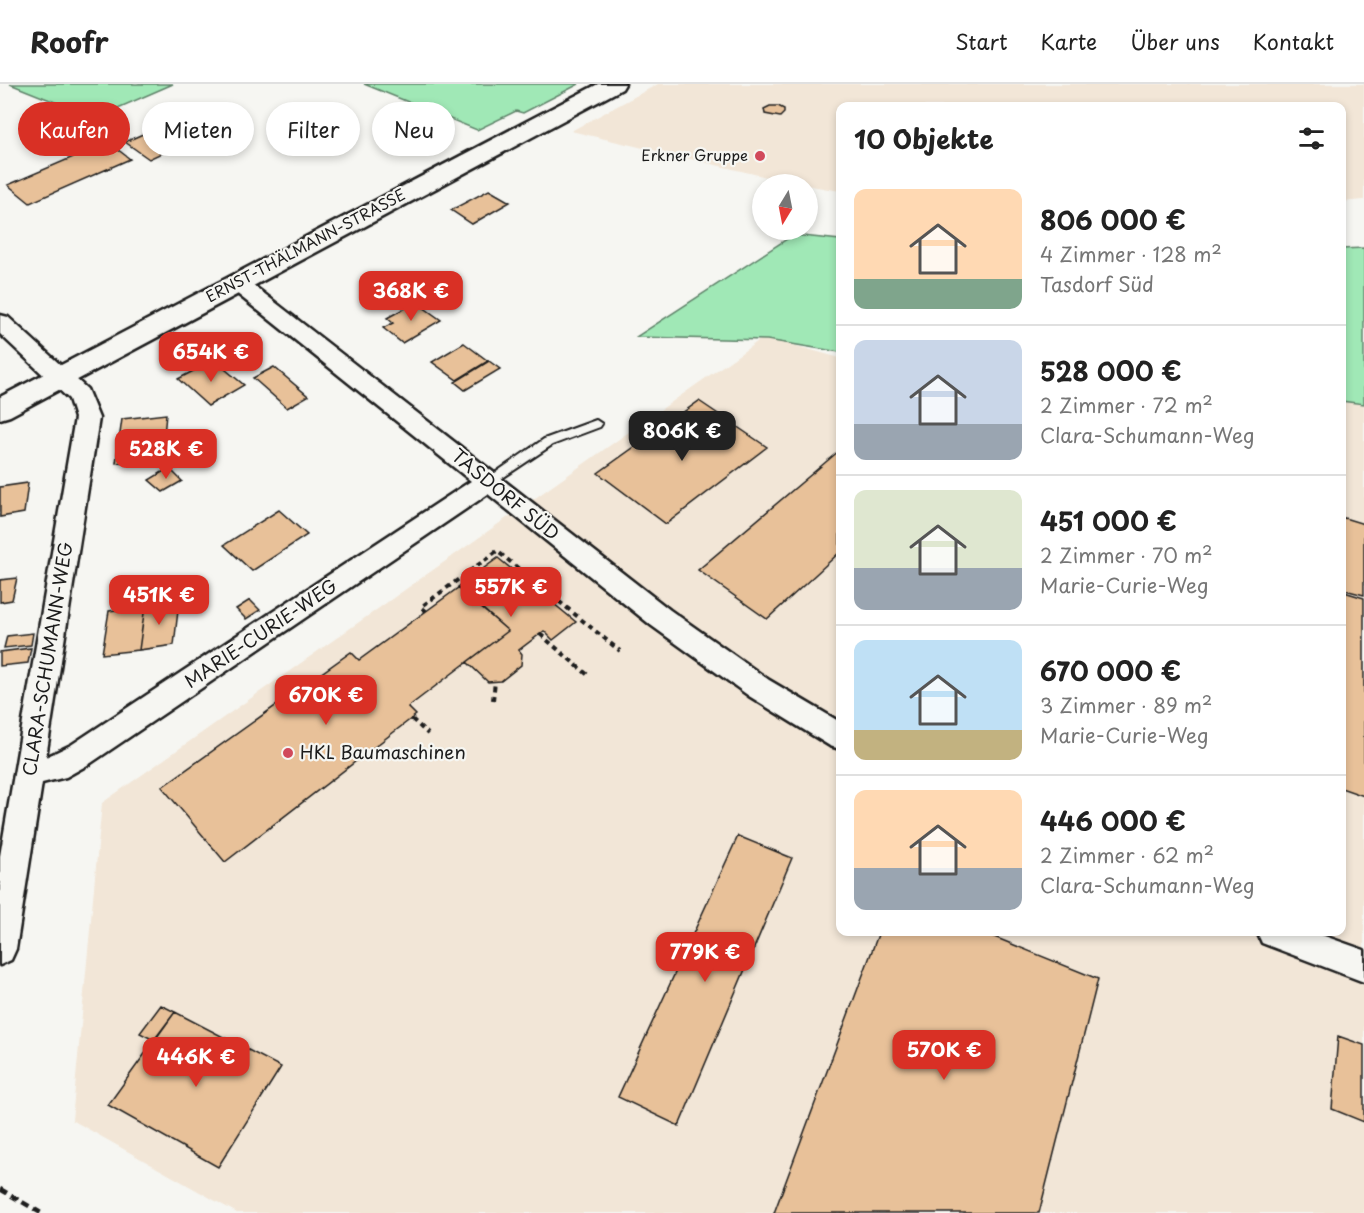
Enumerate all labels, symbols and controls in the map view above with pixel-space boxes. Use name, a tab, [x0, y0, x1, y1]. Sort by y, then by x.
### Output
text: Roofr	[30, 20, 109, 63]
text: Start	[955, 25, 1007, 57]
text: Karte	[1040, 25, 1097, 57]
text: Über uns	[1130, 25, 1220, 57]
text: Kontakt	[1253, 25, 1334, 57]
chip: Kaufen	[18, 102, 130, 156]
chip: Mieten	[142, 102, 254, 156]
chip: Filter	[266, 102, 360, 156]
chip: Neu	[372, 102, 455, 156]
text: 10 Objekte	[854, 119, 994, 158]
icon: filters	[1295, 122, 1328, 155]
place label: Erkner Gruppe	[641, 143, 748, 166]
marker: Erkner Gruppe	[753, 149, 767, 163]
north arrow	[752, 174, 818, 240]
map controls	[752, 174, 818, 240]
street label: ERNST-THÄLMANN-STRASSE	[201, 182, 409, 307]
text: 806 000 €	[1040, 200, 1186, 239]
icon: home	[902, 213, 974, 285]
text: 4 Zimmer · 128 m²	[1040, 239, 1222, 269]
text: Tasdorf Süd	[1040, 269, 1154, 299]
pin: 368K €	[362, 271, 460, 322]
text: 368K €	[373, 275, 449, 305]
pin: 654K €	[162, 332, 260, 383]
text: 654K €	[173, 336, 249, 366]
text: 528 000 €	[1040, 351, 1182, 390]
icon: home	[902, 364, 974, 436]
text: 2 Zimmer · 72 m²	[1040, 390, 1213, 420]
pin: 806K €	[633, 411, 731, 462]
text: 806K €	[643, 415, 721, 445]
text: Clara-Schumann-Weg	[1040, 420, 1254, 450]
pin: 528K €	[117, 429, 215, 480]
text: 528K €	[129, 433, 203, 463]
street label: TASDORF SÜD	[446, 442, 566, 546]
text: 451 000 €	[1040, 501, 1177, 540]
icon: home	[902, 514, 974, 586]
street label: CLARA-SCHUMANN-WEG	[15, 540, 78, 778]
text: 2 Zimmer · 70 m²	[1040, 540, 1213, 570]
pin: 557K €	[462, 567, 560, 618]
text: Marie-Curie-Weg	[1040, 570, 1209, 600]
street label: MARIE-CURIE-WEG	[178, 571, 342, 694]
text: 557K €	[474, 571, 548, 601]
pin: 451K €	[110, 575, 208, 626]
text: 451K €	[123, 579, 195, 609]
text: 670 000 €	[1040, 651, 1181, 690]
icon: home	[902, 664, 974, 736]
pin: 670K €	[277, 675, 375, 726]
text: 670K €	[289, 679, 363, 709]
text: 3 Zimmer · 89 m²	[1040, 690, 1212, 720]
text: Marie-Curie-Weg	[1040, 720, 1209, 750]
place label: HKL Baumaschinen	[300, 738, 466, 765]
marker: HKL Baumaschinen	[281, 746, 295, 760]
text: 446 000 €	[1040, 801, 1186, 840]
icon: home	[902, 814, 974, 886]
text: 2 Zimmer · 62 m²	[1040, 840, 1214, 870]
text: Clara-Schumann-Weg	[1040, 870, 1254, 900]
pin: 779K €	[656, 932, 754, 983]
text: 779K €	[670, 936, 740, 966]
pin: 570K €	[895, 1030, 993, 1081]
text: 570K €	[906, 1034, 982, 1064]
pin: 446K €	[147, 1037, 245, 1088]
text: 446K €	[157, 1041, 235, 1071]

